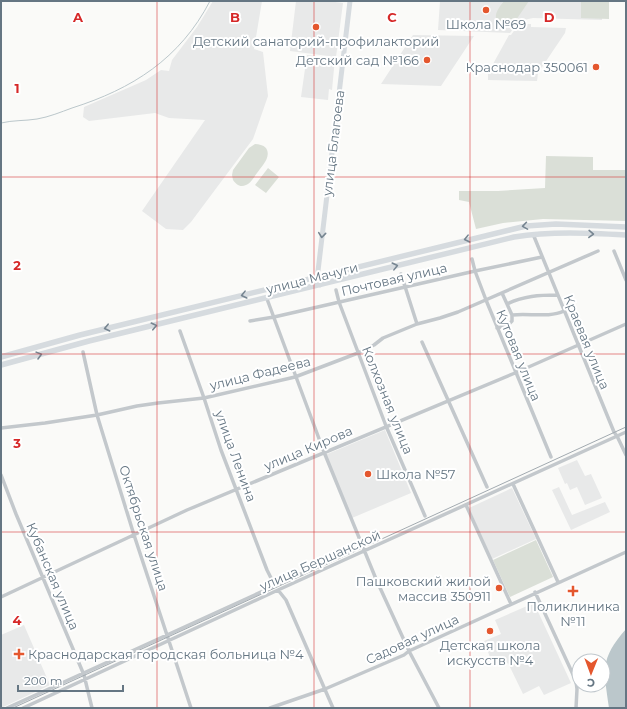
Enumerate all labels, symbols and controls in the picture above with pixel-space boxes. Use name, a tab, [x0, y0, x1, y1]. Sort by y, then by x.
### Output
marker: Школа №69	[481, 5, 491, 15]
text: A	[72, 9, 84, 25]
text: B	[230, 9, 240, 25]
text: C	[387, 9, 397, 25]
text: D	[544, 9, 555, 25]
place label: Школа №69	[446, 16, 526, 32]
marker: Детский санаторий-профилакторий	[311, 22, 321, 32]
place label: Детский санаторий-профилакторий	[193, 33, 439, 49]
place label: Детский сад №166	[296, 52, 419, 68]
marker: Детский сад №166	[422, 55, 432, 65]
place label: Краснодар 350061	[465, 59, 588, 75]
marker: Краснодар 350061	[591, 62, 601, 72]
text: 1	[14, 80, 20, 96]
street label: улица Благоева	[318, 89, 347, 198]
one-way arrow	[522, 221, 528, 230]
one-way arrow	[588, 229, 594, 238]
one-way arrow	[317, 232, 326, 238]
one-way arrow	[463, 235, 470, 243]
text: 2	[13, 257, 21, 273]
street label: улица Мачуги	[263, 259, 360, 297]
street label: Почтовая улица	[339, 259, 449, 299]
one-way arrow	[392, 263, 398, 271]
one-way arrow	[240, 290, 247, 298]
street label: Краевая улица	[561, 292, 613, 392]
street label: Кутовая улица	[493, 307, 545, 403]
one-way arrow	[150, 322, 157, 331]
one-way arrow	[104, 324, 111, 332]
street label: Колхозная улица	[359, 344, 417, 456]
one-way arrow	[35, 351, 42, 360]
street label: улица Фадеева	[207, 353, 312, 394]
street label: улица Ленина	[212, 407, 260, 504]
street label: улица Кирова	[260, 422, 355, 474]
text: 3	[12, 435, 21, 451]
street label: Октябрьская улица	[116, 463, 172, 593]
place label: Школа №57	[376, 466, 456, 482]
marker: Школа №57	[363, 469, 373, 479]
street label: Кубанская улица	[23, 520, 83, 632]
street label: улица Бершанской	[256, 526, 383, 594]
place label: Пашковский жилой массив 350911	[356, 573, 491, 604]
marker: Пашковский жилой массив 350911	[494, 583, 504, 593]
marker: Поликлиника №11	[567, 585, 579, 597]
place label: Поликлиника №11	[526, 598, 620, 629]
street label: Садовая улица	[363, 610, 461, 668]
text: 4	[13, 612, 22, 628]
marker: Детская школа искусств №4	[485, 626, 495, 636]
place label: Детская школа искусств №4	[440, 637, 540, 668]
place label: Краснодарская городская больница №4	[28, 646, 304, 662]
marker: Краснодарская городская больница №4	[13, 648, 25, 660]
north arrow	[571, 653, 611, 693]
scale bar	[18, 667, 123, 693]
text: 200 m	[24, 673, 63, 688]
text: С	[587, 676, 595, 690]

